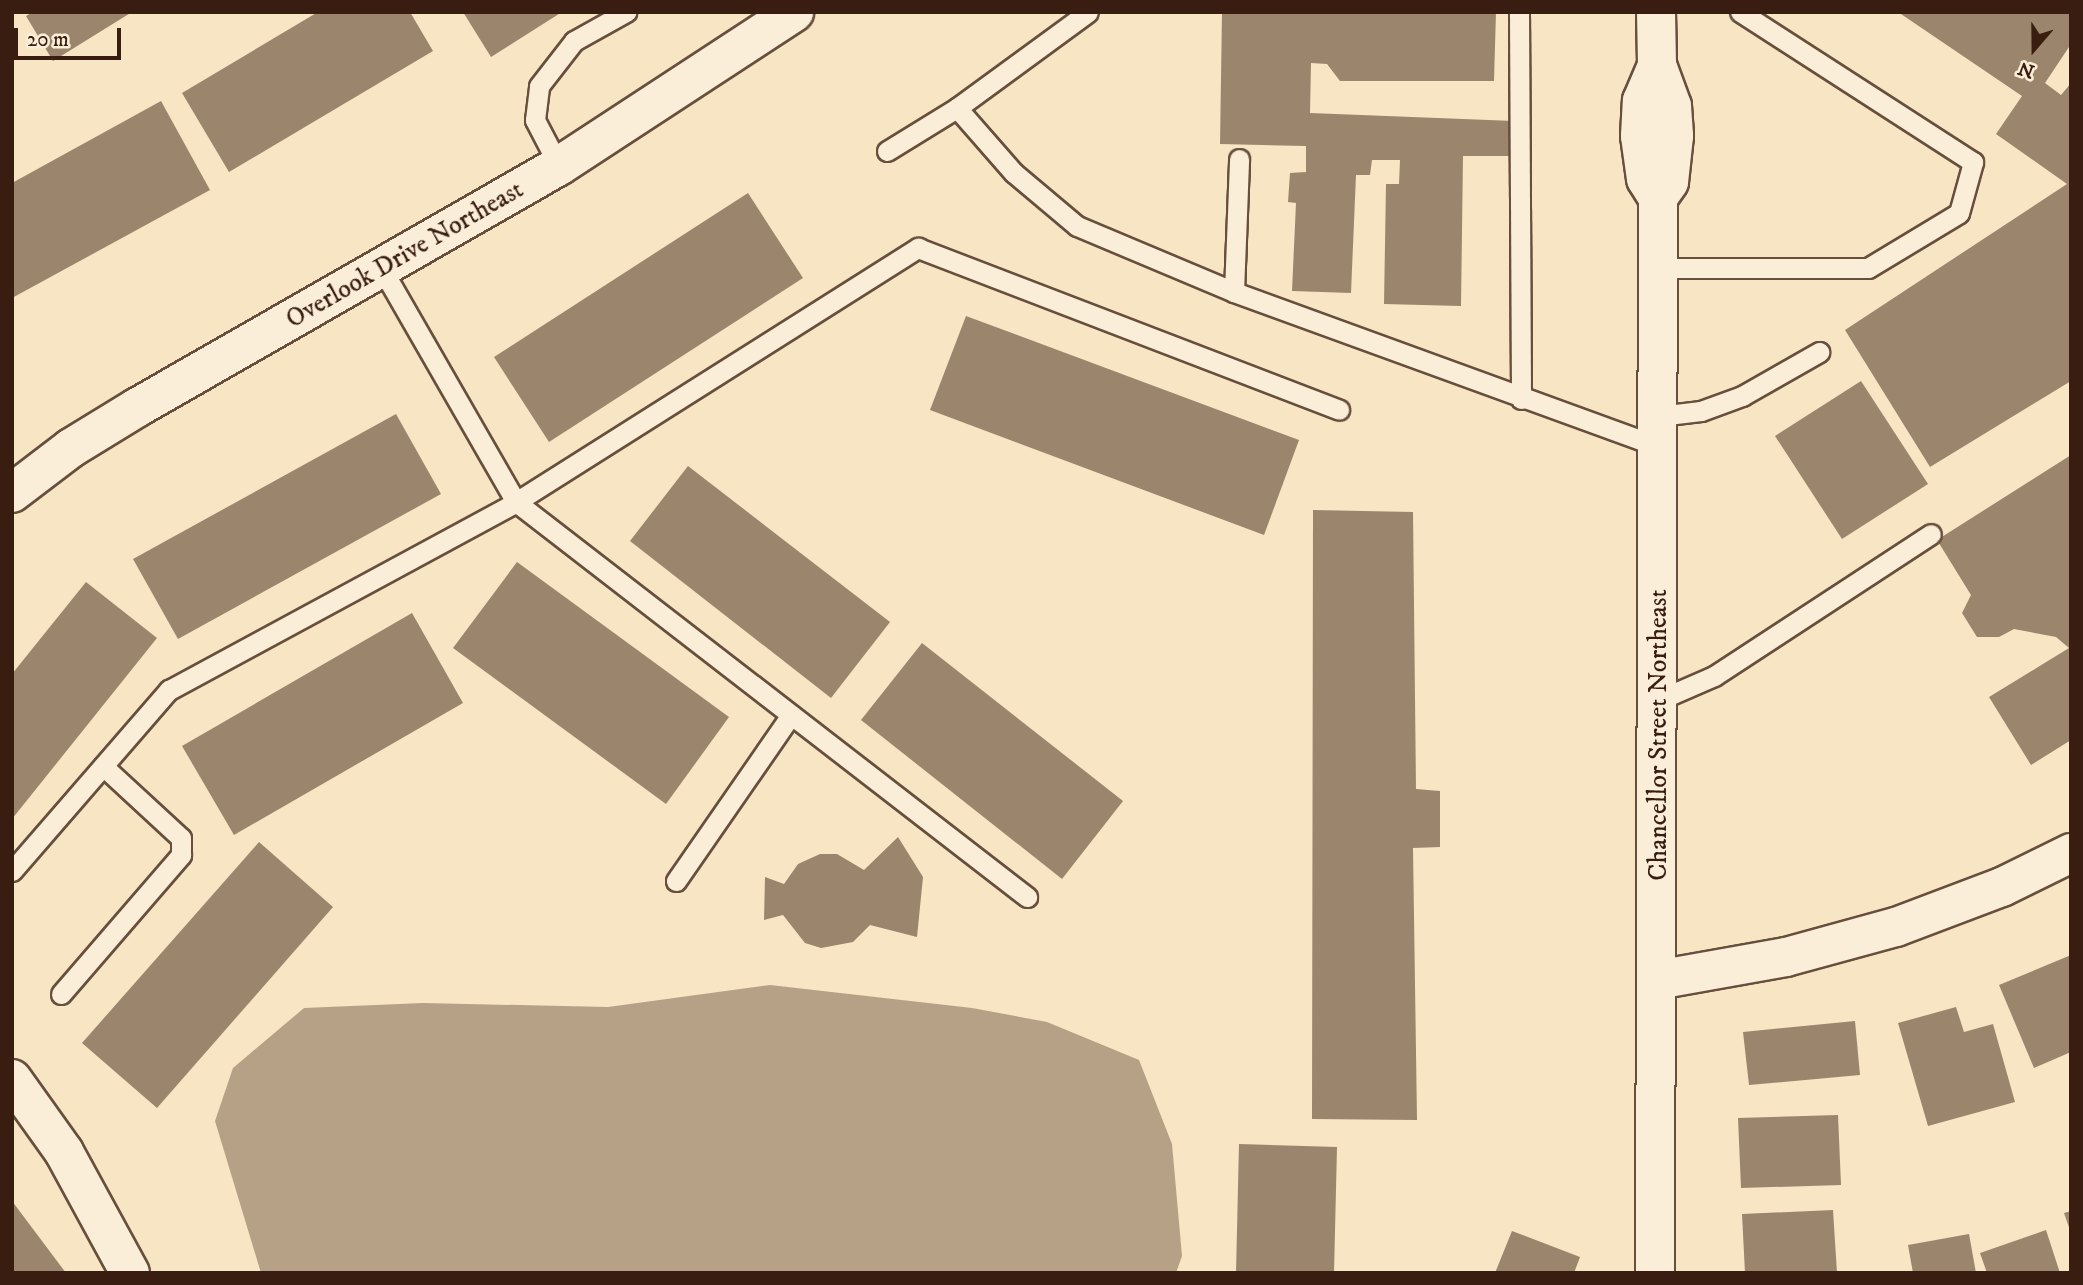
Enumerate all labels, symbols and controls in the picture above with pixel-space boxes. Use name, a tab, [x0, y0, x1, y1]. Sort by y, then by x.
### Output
scale bar	[18, 14, 124, 58]
north arrow	[1999, 14, 2069, 84]
text: 20 m	[27, 27, 69, 53]
text: N	[2015, 56, 2038, 83]
street label: Overlook Drive Northeast	[281, 174, 529, 336]
street label: Chancellor Street Northeast	[1643, 589, 1675, 881]

